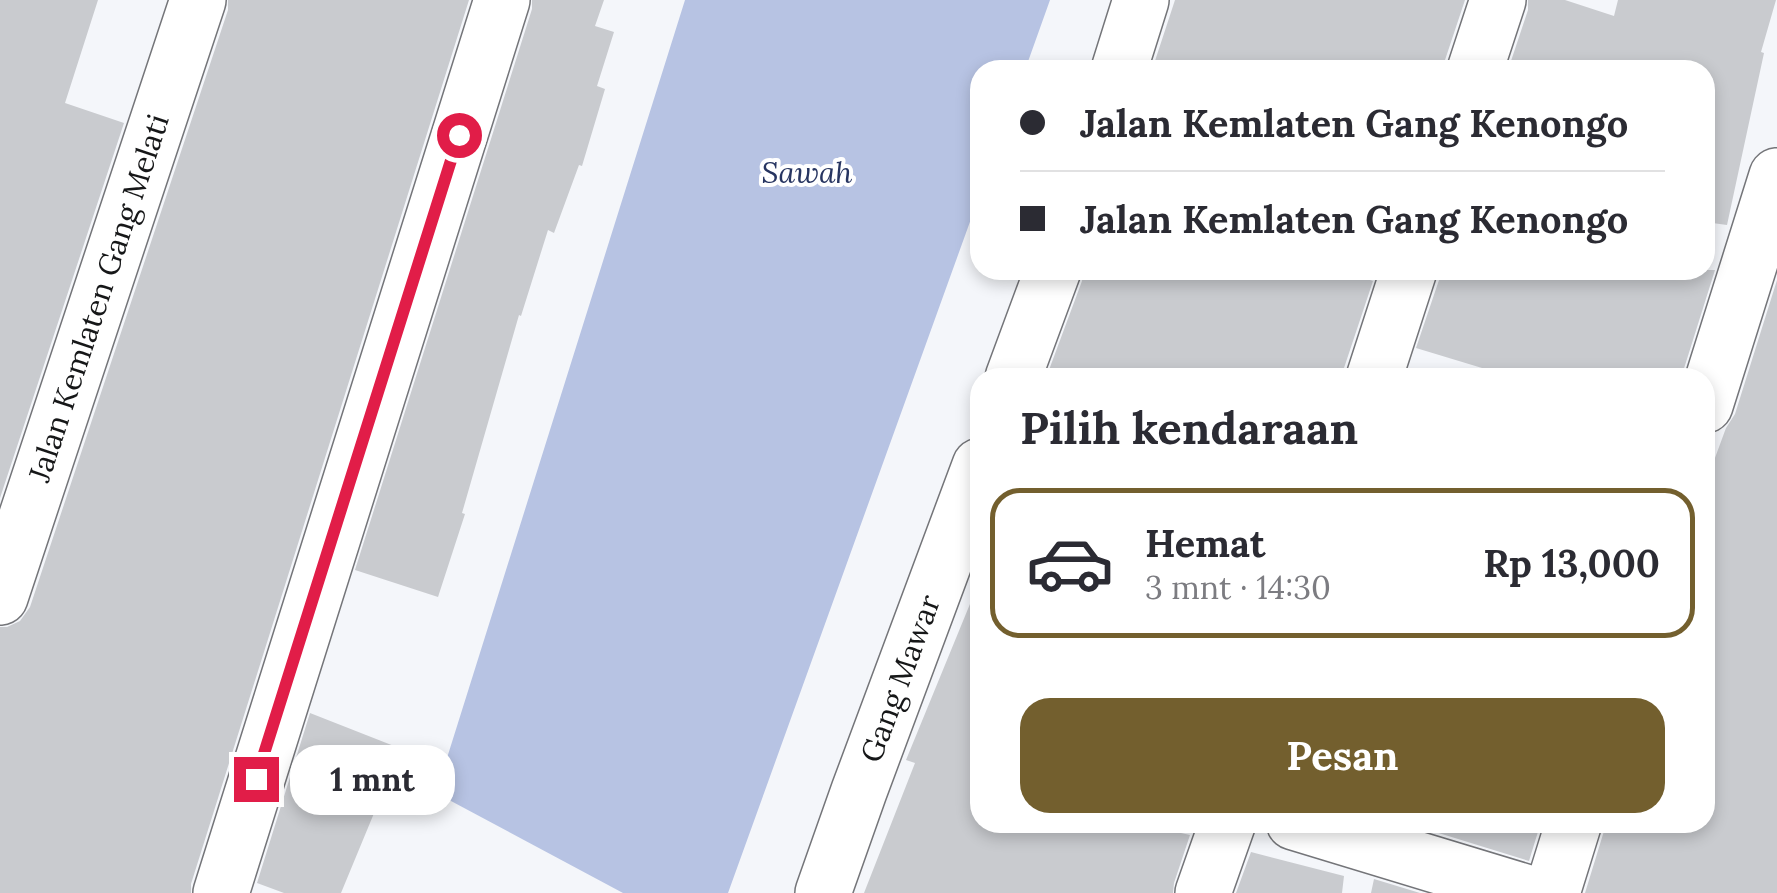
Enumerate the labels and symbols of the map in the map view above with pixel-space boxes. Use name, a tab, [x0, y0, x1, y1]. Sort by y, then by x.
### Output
street label: Jalan Kemlaten Gang Melati	[19, 109, 177, 487]
route start	[437, 113, 482, 158]
park label: Sawah	[761, 153, 853, 191]
street label: Gang Mawar	[851, 589, 948, 767]
callout: 1 mnt	[291, 744, 456, 814]
route end	[234, 757, 279, 802]

